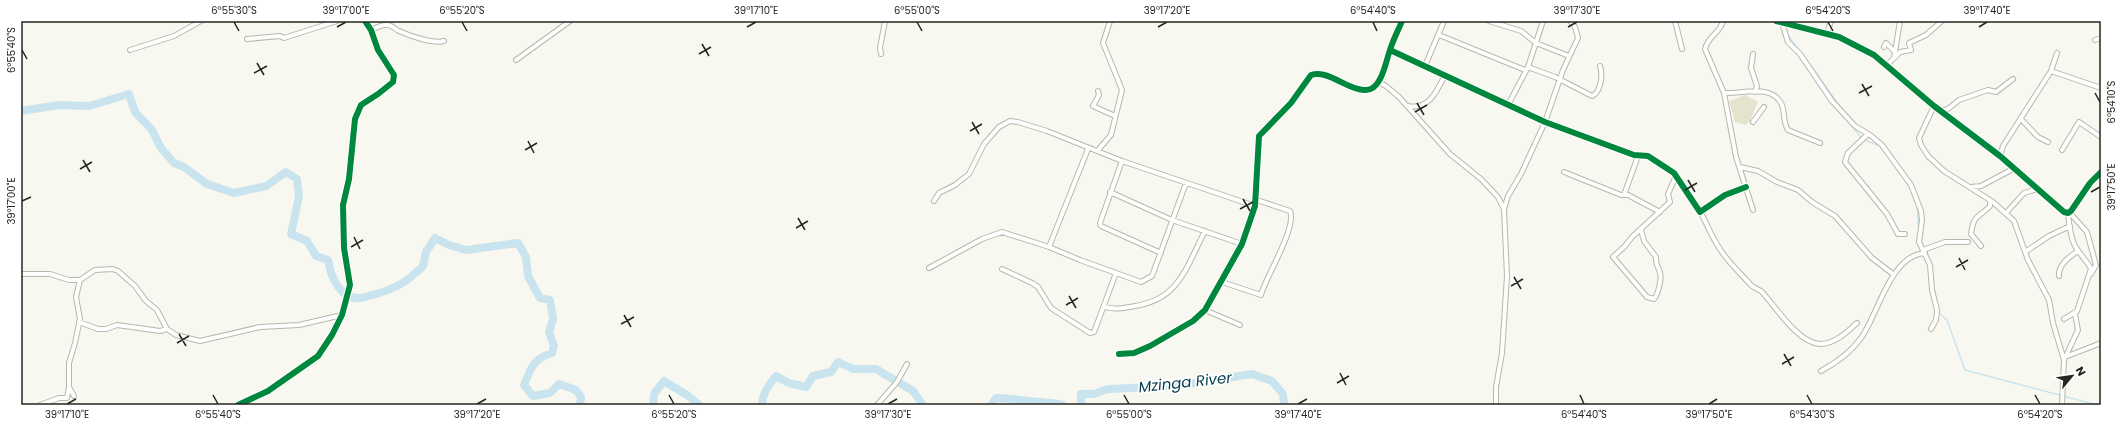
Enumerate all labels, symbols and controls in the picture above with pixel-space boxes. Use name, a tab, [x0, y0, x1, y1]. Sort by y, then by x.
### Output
text: 6°55'30"S	[211, 3, 257, 18]
text: 39°17'00"E	[322, 3, 370, 18]
text: 6°55'20"S	[439, 3, 485, 18]
text: 39°17'10"E	[734, 3, 778, 18]
text: 6°55'00"S	[894, 3, 940, 18]
text: 39°17'20"E	[1144, 3, 1190, 18]
text: 6°54'40"S	[1350, 3, 1396, 18]
text: 39°17'30"E	[1554, 3, 1600, 18]
text: 6°54'20"S	[1805, 3, 1851, 18]
text: 39°17'40"E	[1963, 3, 2011, 18]
text: 6°55'40"S	[4, 27, 19, 73]
text: 6°54'10"S	[2104, 80, 2119, 123]
text: 39°17'50"E	[2104, 163, 2119, 211]
text: 39°17'00"E	[4, 177, 19, 225]
north arrow	[2052, 356, 2092, 396]
text: N	[2072, 364, 2090, 379]
water label: Mzinga River	[1137, 367, 1233, 397]
text: 39°17'10"E	[45, 407, 89, 422]
text: 6°55'40"S	[195, 407, 241, 422]
text: 39°17'20"E	[454, 407, 500, 422]
text: 6°55'20"S	[651, 407, 697, 422]
text: 39°17'30"E	[865, 407, 911, 422]
text: 6°55'00"S	[1106, 407, 1152, 422]
text: 39°17'40"E	[1274, 407, 1322, 422]
text: 6°54'40"S	[1561, 407, 1607, 422]
text: 39°17'50"E	[1685, 407, 1733, 422]
text: 6°54'30"S	[1789, 407, 1835, 422]
text: 6°54'20"S	[2017, 407, 2063, 422]

